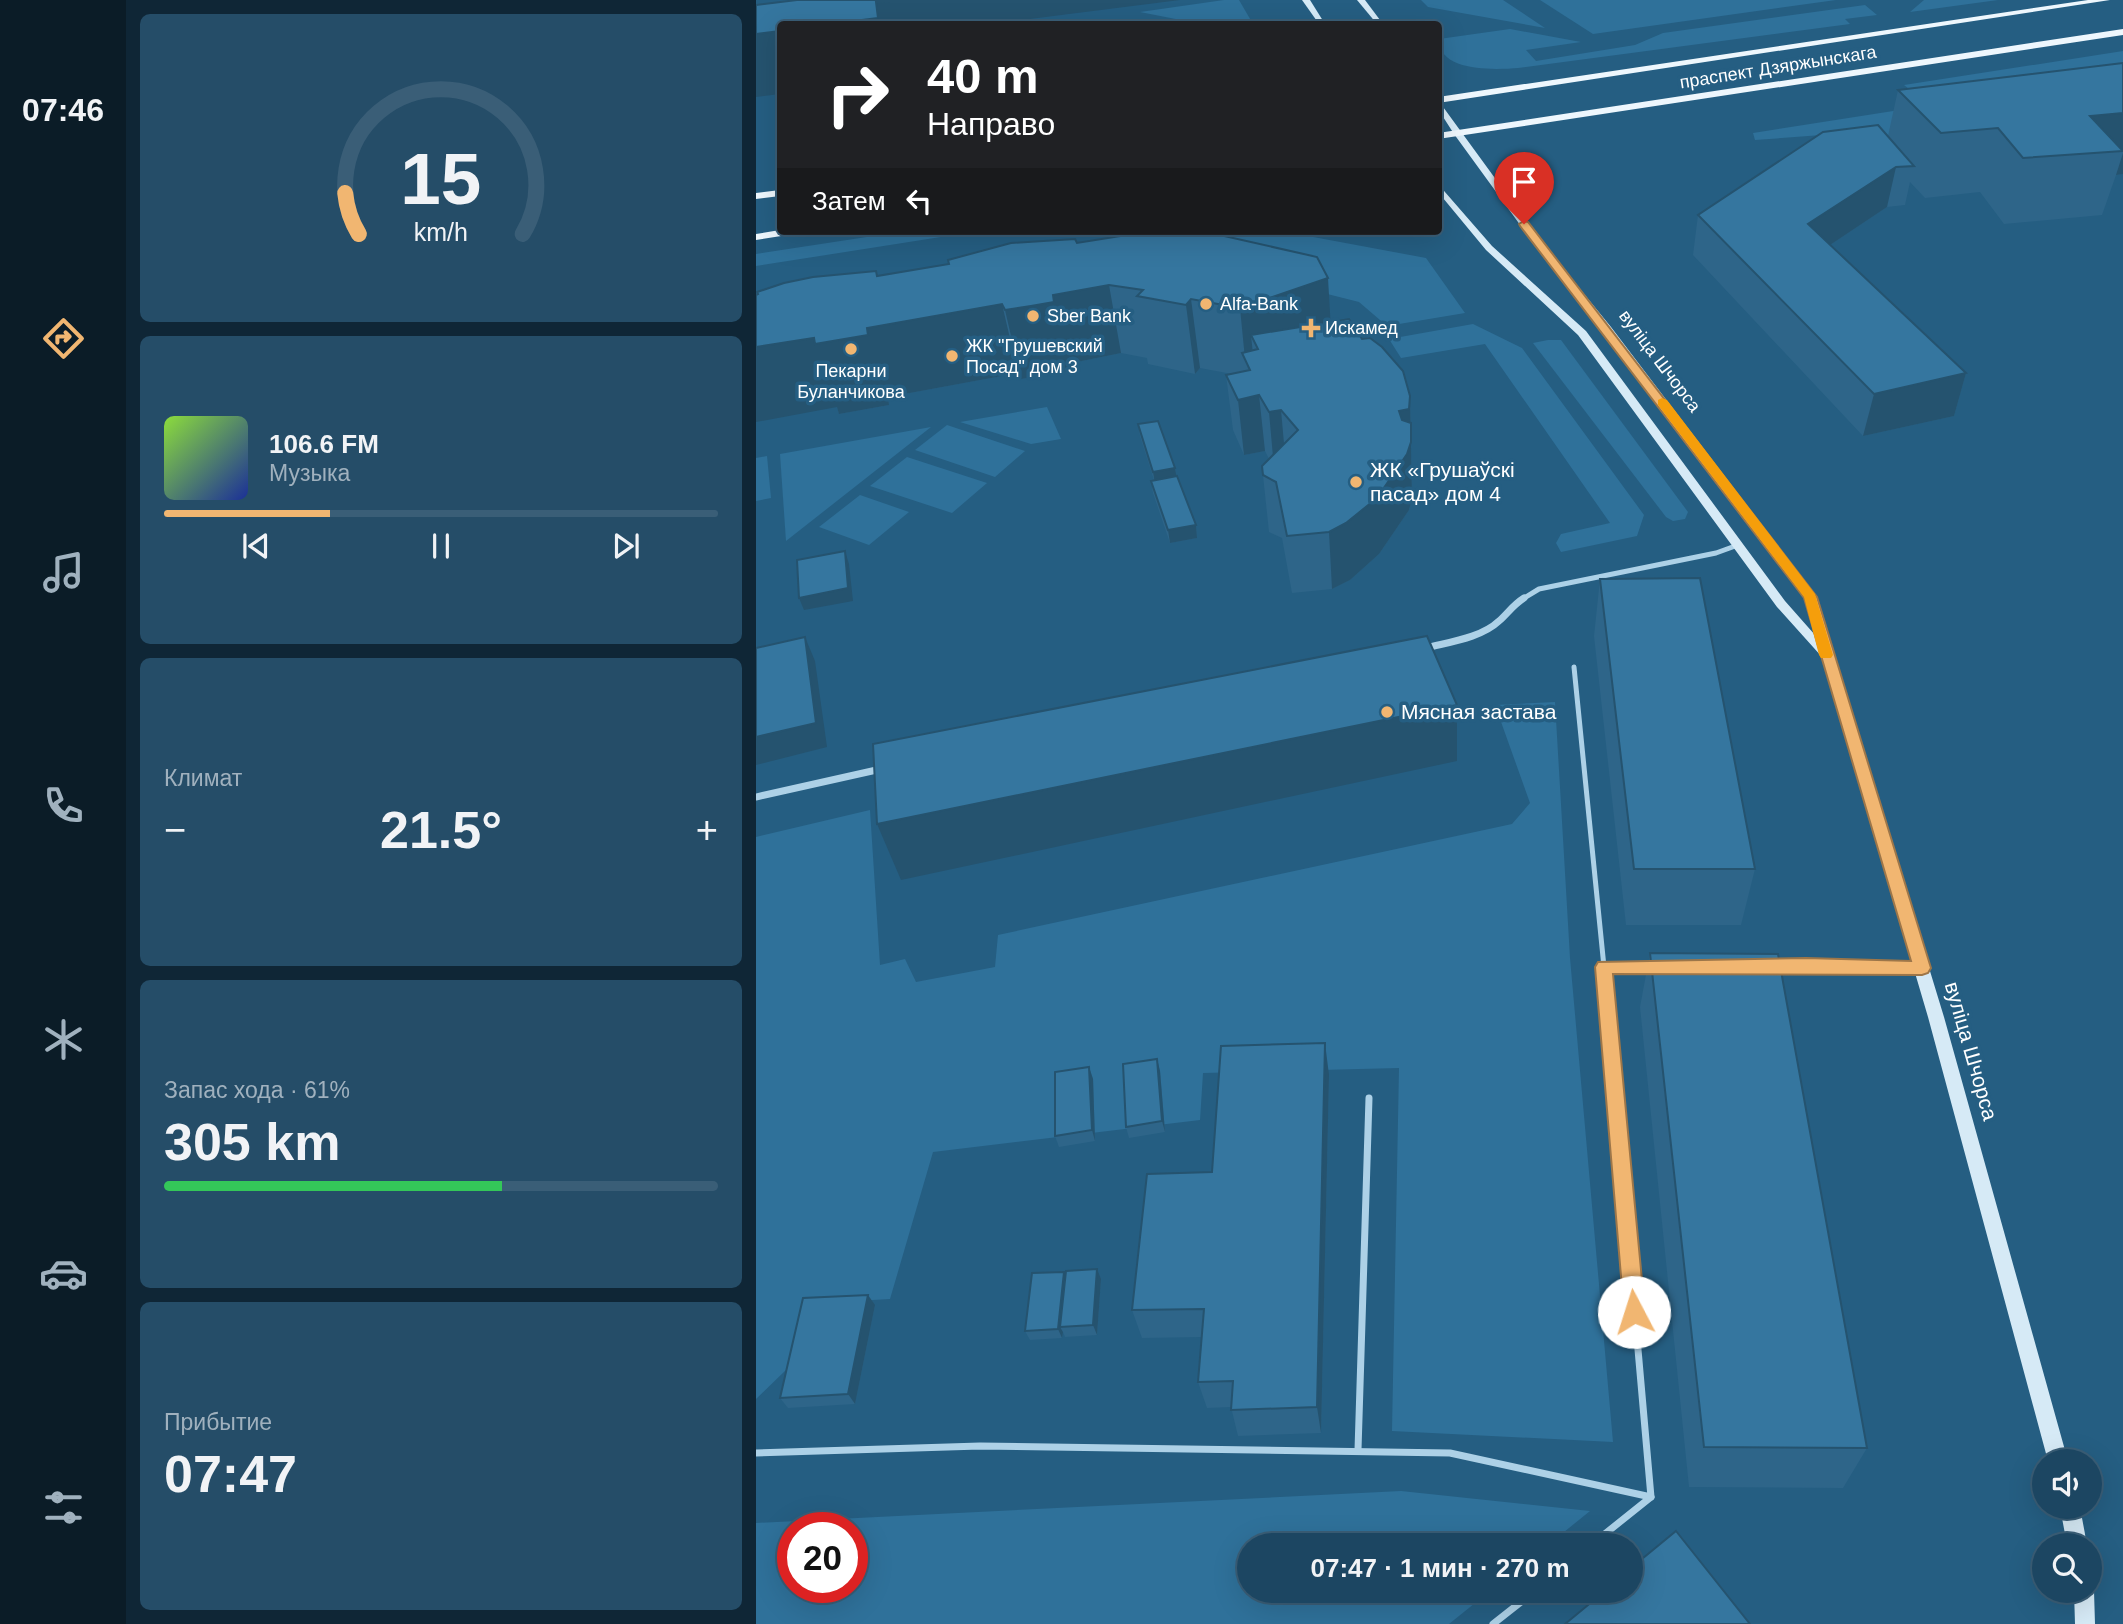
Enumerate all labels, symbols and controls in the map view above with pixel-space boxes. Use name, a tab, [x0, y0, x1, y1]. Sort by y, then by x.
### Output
street label: праспект Дзяржынскага	[1678, 41, 1879, 92]
icon: right	[812, 49, 903, 140]
text: 40 m	[927, 49, 1039, 103]
text: 07:46	[22, 92, 104, 128]
text: Направо	[927, 106, 1055, 142]
text: 15	[401, 138, 481, 219]
pin	[1494, 152, 1554, 224]
icon: arrive	[1505, 163, 1543, 201]
icon: left	[900, 182, 938, 220]
text: Затем	[812, 186, 886, 216]
text: km/h	[414, 218, 468, 246]
place label: Alfa-Bank	[1220, 294, 1299, 314]
marker: Alfa-Bank	[1198, 296, 1214, 312]
place label: Sber Bank	[1047, 306, 1132, 326]
street label: вуліца Шчорса	[1615, 306, 1705, 417]
marker: Sber Bank	[1025, 308, 1041, 324]
icon: directions	[39, 314, 88, 363]
place label: Искамед	[1325, 318, 1398, 338]
marker: Искамед	[1303, 320, 1319, 336]
place label: ЖК "Грушевский Посад" дом 3	[966, 336, 1103, 377]
marker: Пекарни Буланчикова	[843, 341, 859, 357]
marker: ЖК "Грушевский Посад" дом 3	[944, 348, 960, 364]
place label: Пекарни Буланчикова	[797, 361, 906, 402]
text: 106.6 FM	[269, 429, 379, 459]
place label: ЖК «Грушаўскі пасад» дом 4	[1370, 458, 1515, 505]
text: Музыка	[269, 460, 350, 486]
marker: ЖК «Грушаўскі пасад» дом 4	[1348, 474, 1364, 490]
icon: previous	[237, 527, 275, 565]
icon: pause	[422, 527, 460, 565]
icon: next	[607, 527, 645, 565]
icon: music	[39, 548, 88, 597]
place label: Мясная застава	[1401, 700, 1557, 723]
marker: Мясная застава	[1379, 704, 1395, 720]
text: Климат	[164, 765, 242, 791]
icon: phone	[39, 781, 88, 830]
text: 21.5°	[380, 801, 502, 859]
text: −	[164, 809, 186, 851]
text: +	[696, 809, 718, 851]
street label: вуліца Шчорса	[1941, 979, 2002, 1123]
icon: climate	[39, 1015, 88, 1064]
text: Запас хода · 61%	[164, 1077, 350, 1103]
text: 305 km	[164, 1113, 340, 1171]
icon: car	[39, 1249, 88, 1298]
position arrow	[1597, 1275, 1671, 1349]
text: Прибытие	[164, 1409, 272, 1435]
text: 07:47	[164, 1445, 297, 1503]
map controls	[2032, 1449, 2102, 1603]
button: sound	[2032, 1449, 2102, 1519]
icon: filters	[39, 1483, 88, 1532]
speed limit sign: 20	[777, 1512, 868, 1603]
button: search	[2032, 1533, 2102, 1603]
text: 07:47 · 1 мин · 270 m	[1310, 1553, 1570, 1583]

